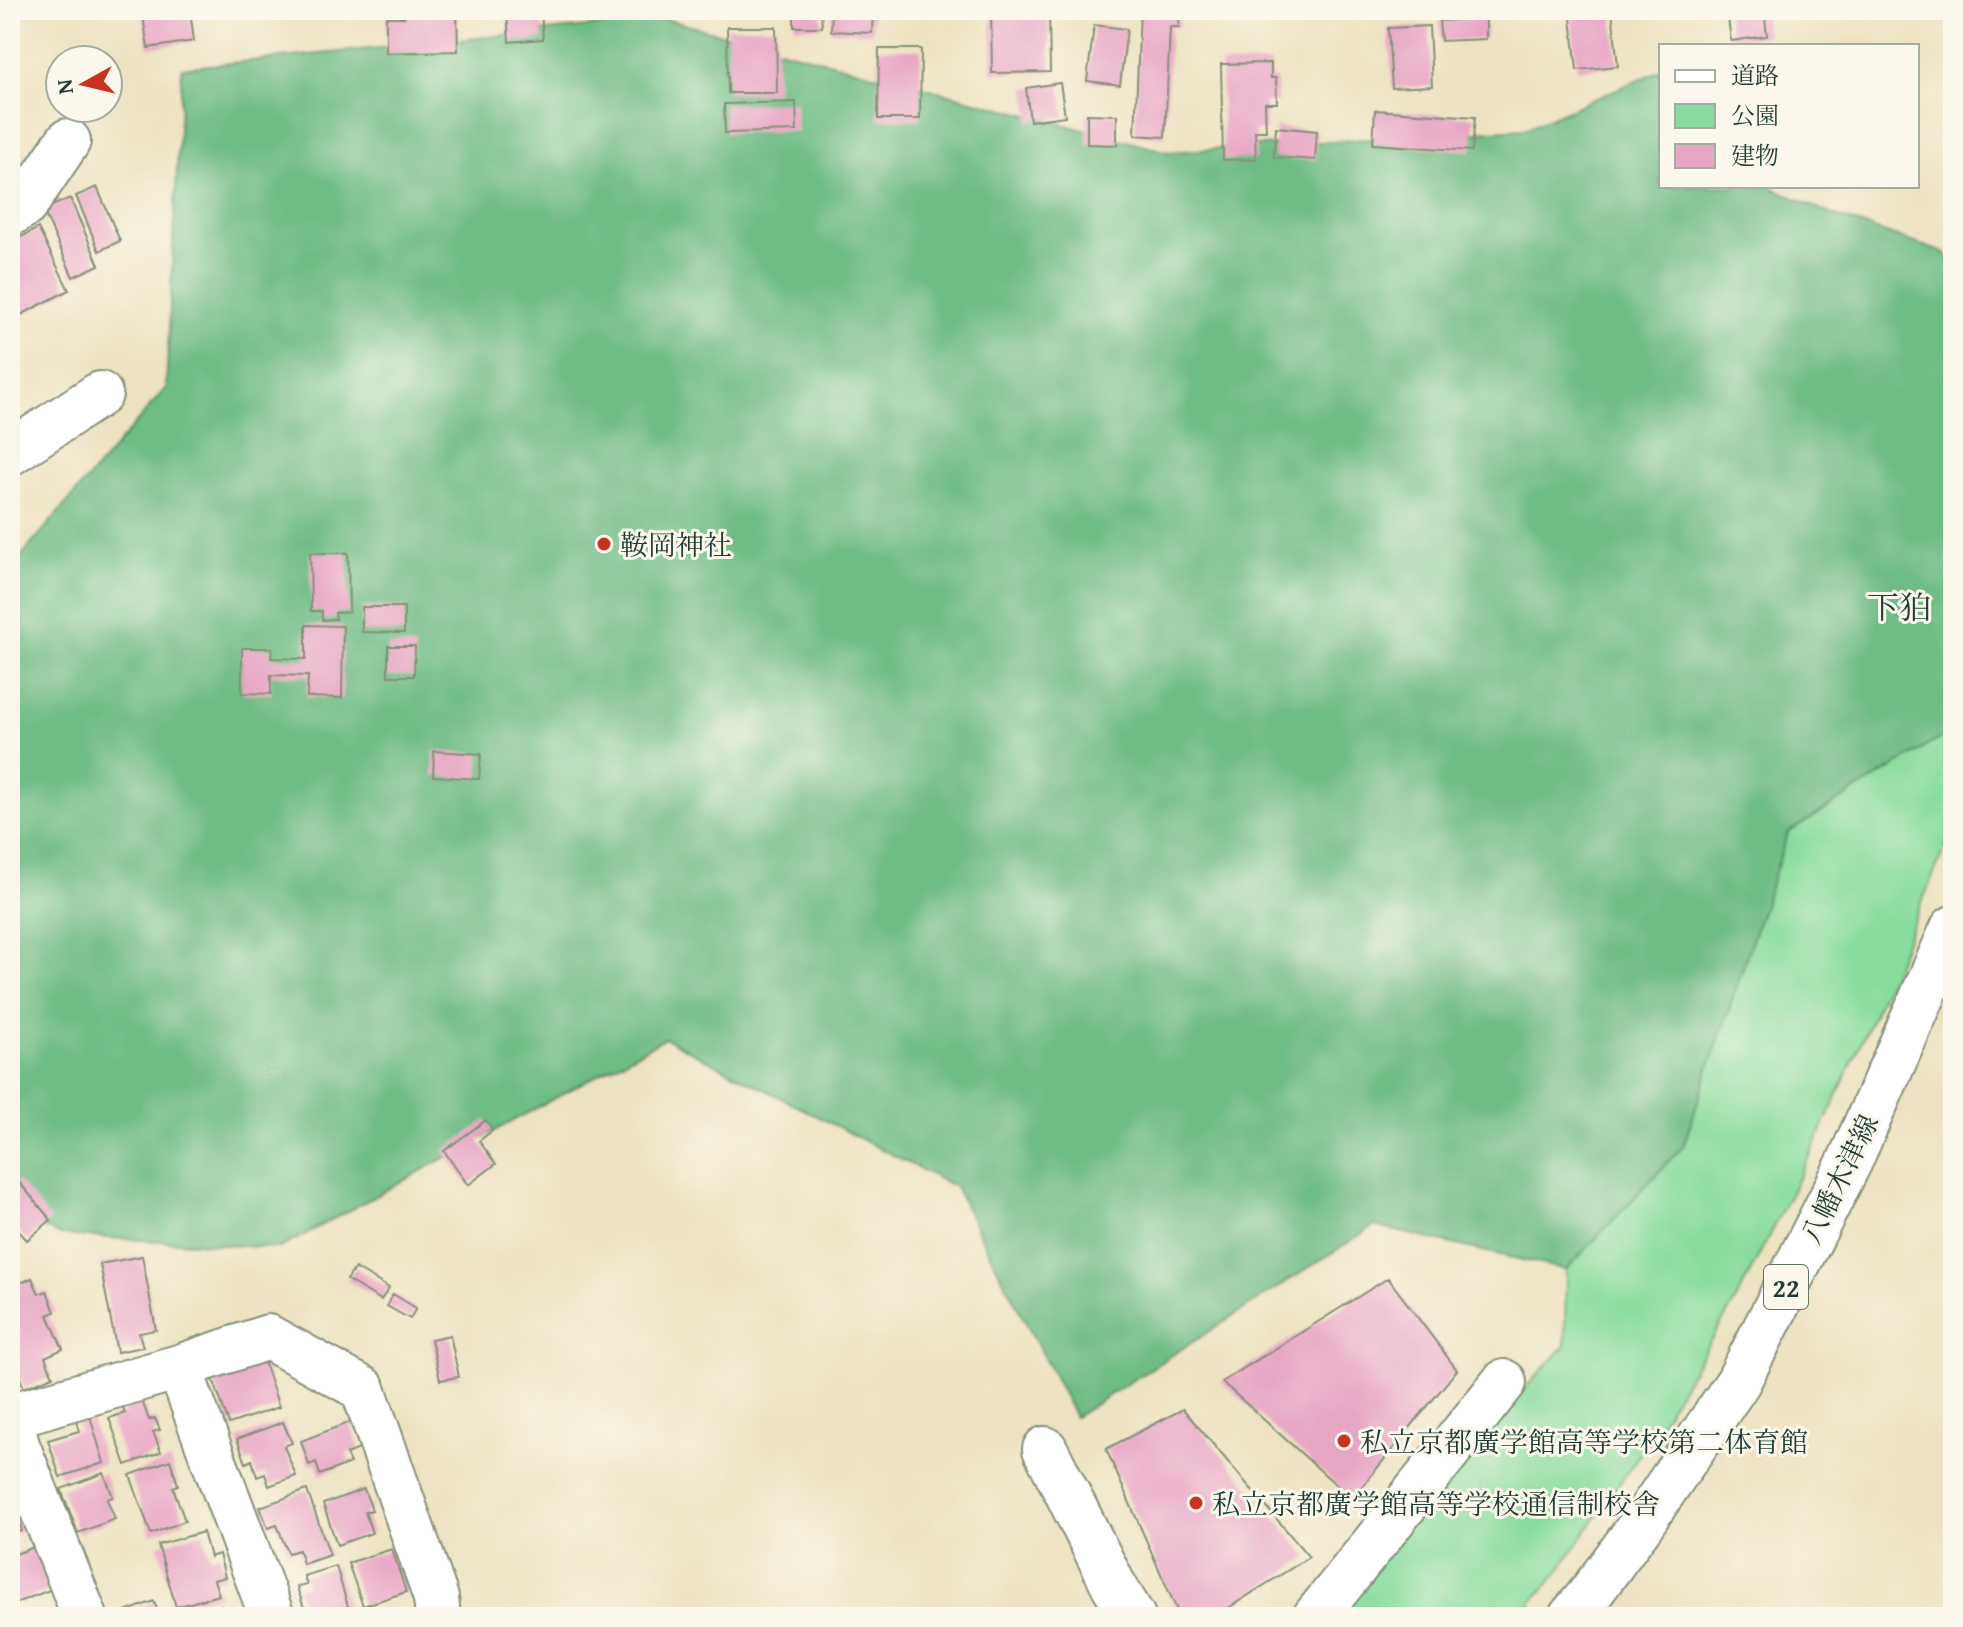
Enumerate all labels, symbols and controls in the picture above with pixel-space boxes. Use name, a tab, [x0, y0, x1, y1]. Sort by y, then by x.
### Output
north arrow	[44, 44, 124, 124]
legend	[1659, 44, 1919, 188]
text: 道路	[1731, 58, 1779, 93]
text: N	[47, 77, 81, 96]
text: 公園	[1731, 98, 1779, 133]
text: 建物	[1731, 138, 1779, 173]
place label: 鞍岡神社	[620, 524, 732, 565]
marker: 鞍岡神社	[595, 535, 613, 553]
district label: 下狛	[1867, 584, 1931, 631]
street label: 八幡木津線	[1790, 1107, 1888, 1251]
road number: 22	[1764, 1265, 1808, 1309]
place label: 私立京都廣学館高等学校第二体育館	[1360, 1421, 1808, 1462]
marker: 私立京都廣学館高等学校第二体育館	[1335, 1432, 1353, 1450]
place label: 私立京都廣学館高等学校通信制校舎	[1212, 1483, 1660, 1524]
marker: 私立京都廣学館高等学校通信制校舎	[1187, 1494, 1205, 1512]

